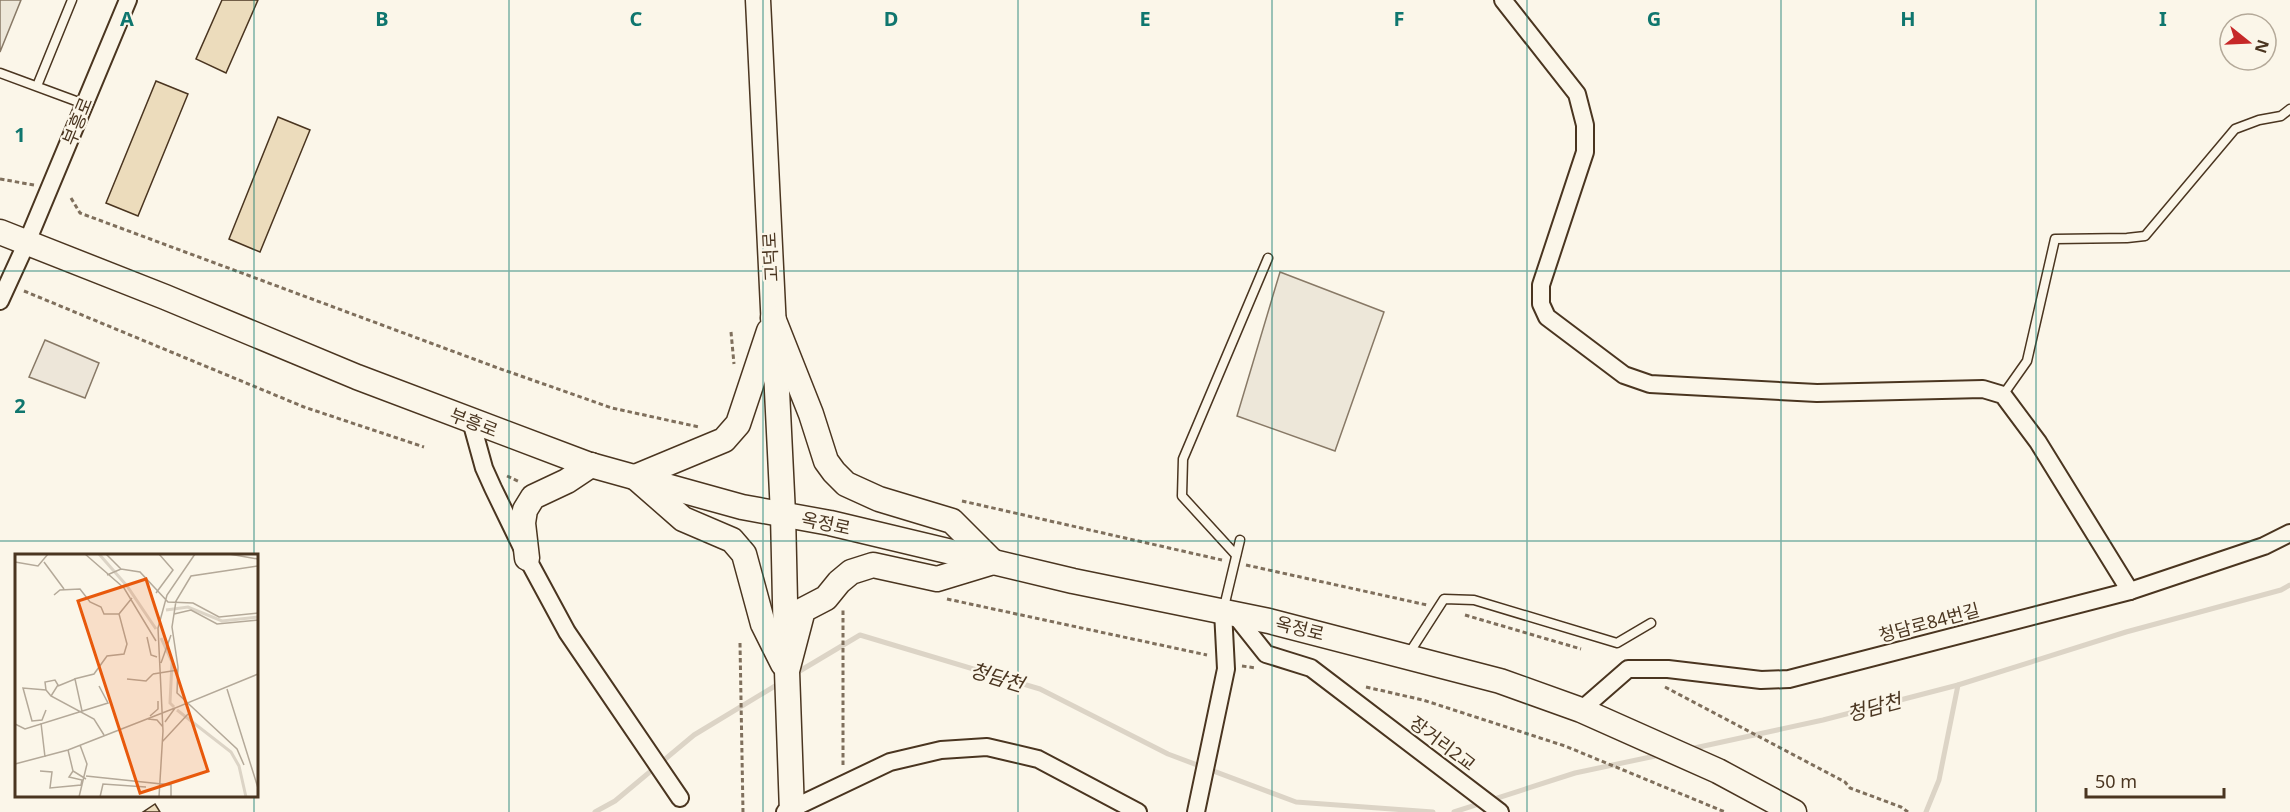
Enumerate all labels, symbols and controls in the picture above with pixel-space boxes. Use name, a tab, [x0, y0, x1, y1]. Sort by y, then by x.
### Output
text: A	[120, 5, 134, 32]
text: B	[375, 5, 389, 32]
text: C	[630, 5, 643, 32]
text: D	[884, 5, 898, 32]
text: E	[1139, 5, 1151, 32]
text: F	[1394, 5, 1404, 32]
text: G	[1647, 5, 1661, 32]
text: H	[1900, 5, 1916, 32]
text: I	[2159, 5, 2167, 32]
north arrow	[2218, 12, 2278, 72]
text: N	[2250, 37, 2275, 56]
street label: 부흥로	[57, 93, 97, 149]
text: 1	[14, 121, 26, 148]
street label: 고덕로	[757, 232, 783, 282]
text: 2	[14, 392, 26, 419]
street label: 부흥로	[447, 402, 501, 442]
street label: 옥정로	[799, 506, 853, 540]
inset map	[15, 554, 258, 797]
street label: 청담로84번길	[1876, 597, 1982, 647]
street label: 옥정로	[1273, 610, 1327, 646]
water label: 청담천	[967, 656, 1030, 699]
water label: 청담천	[1844, 686, 1907, 727]
street label: 장거리2교	[1405, 710, 1481, 776]
scale bar	[2086, 761, 2224, 799]
text: 50 m	[2095, 769, 2137, 793]

